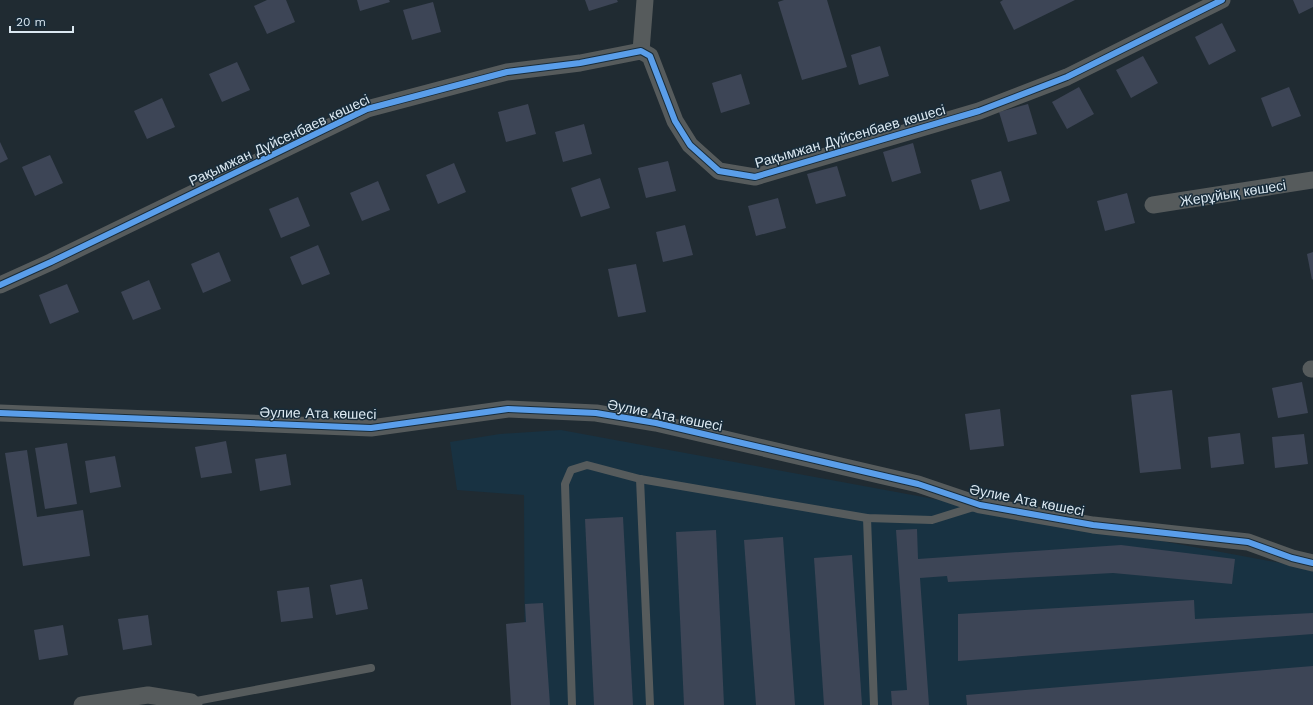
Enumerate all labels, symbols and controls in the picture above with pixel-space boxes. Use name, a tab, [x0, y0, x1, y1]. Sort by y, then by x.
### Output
scale bar	[10, 8, 73, 34]
text: 20 m	[16, 15, 46, 29]
street label: Рақымжан Дүйсенбаев көшесі	[186, 91, 372, 189]
street label: Рақымжан Дүйсенбаев көшесі	[753, 101, 947, 171]
street label: Жерұйық көшесі	[1179, 177, 1287, 209]
street label: Әулие Ата көшесі	[606, 396, 724, 434]
street label: Әулие Ата көшесі	[260, 404, 376, 422]
street label: Әулие Ата көшесі	[968, 481, 1086, 519]

